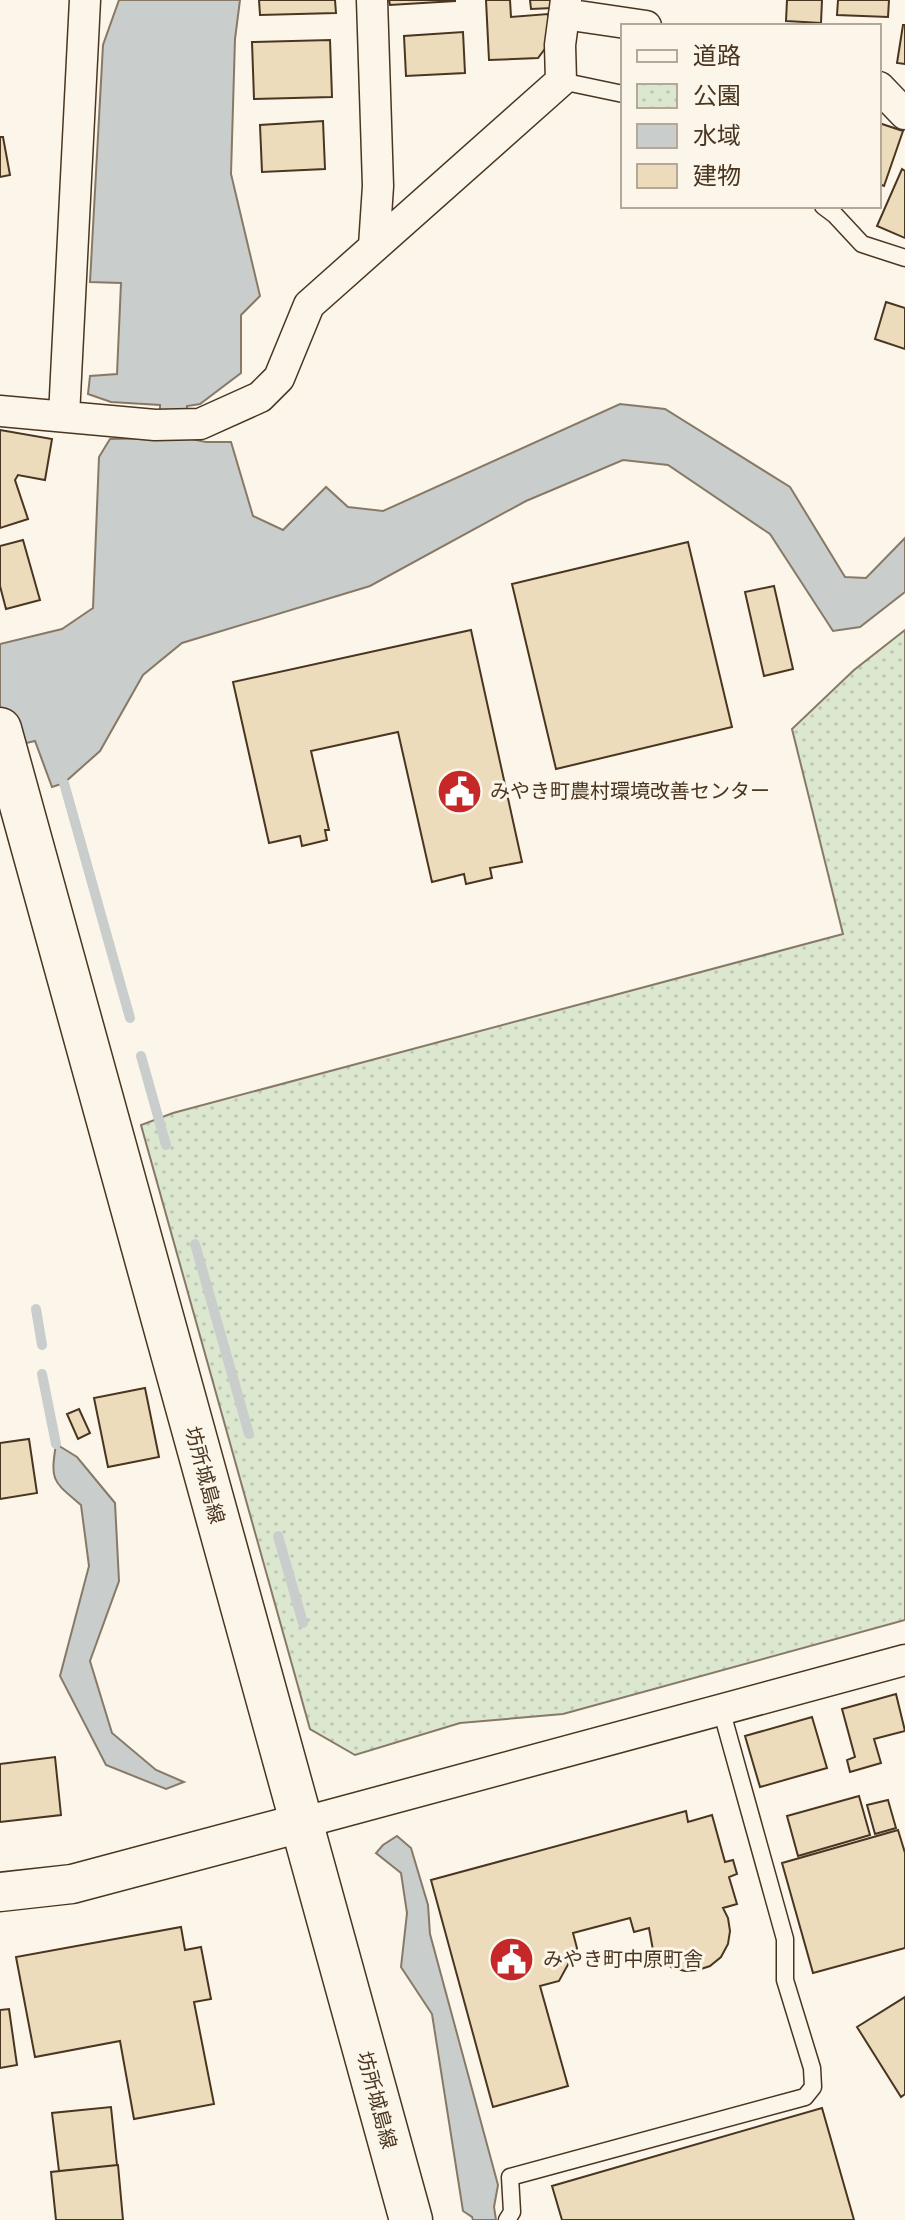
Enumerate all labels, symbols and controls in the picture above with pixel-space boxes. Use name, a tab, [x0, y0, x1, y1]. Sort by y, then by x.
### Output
legend	[621, 24, 881, 208]
text: 道路	[693, 40, 741, 69]
text: 公園	[693, 80, 741, 109]
text: 水域	[693, 120, 741, 149]
text: 建物	[693, 160, 741, 189]
public building icon: みやき町農村環境改善センター	[435, 767, 483, 815]
place label: みやき町農村環境改善センター	[490, 778, 770, 802]
street label: 坊所城島線	[181, 1423, 230, 1526]
public building icon: みやき町中原町舎	[488, 1935, 536, 1983]
place label: みやき町中原町舎	[543, 1946, 703, 1970]
street label: 坊所城島線	[353, 2048, 402, 2151]

